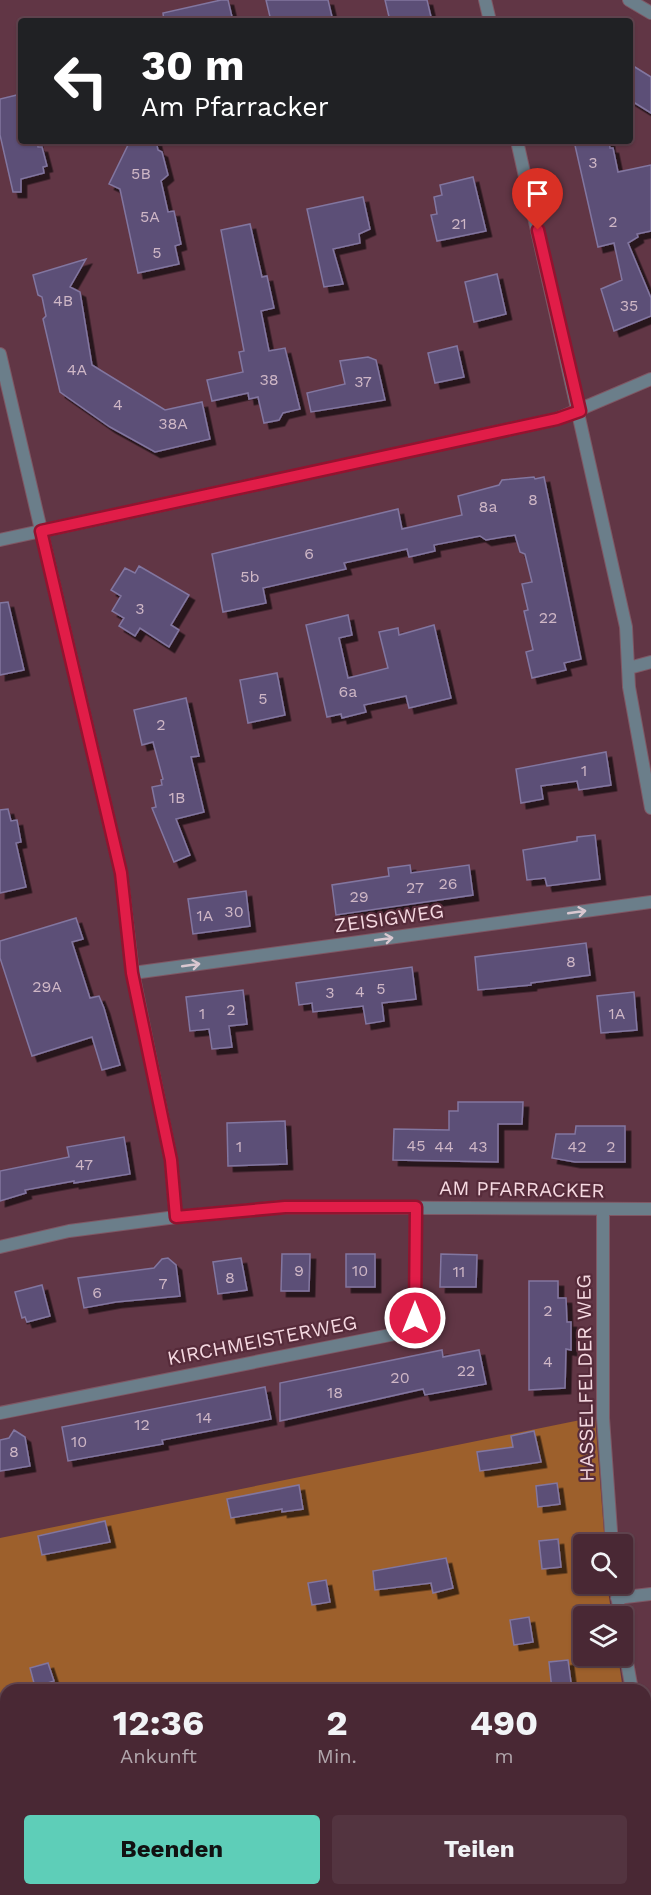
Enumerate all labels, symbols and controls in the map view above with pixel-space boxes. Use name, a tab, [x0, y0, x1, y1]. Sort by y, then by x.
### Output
text: 30 m	[141, 41, 245, 90]
icon: left	[42, 42, 120, 120]
text: Am Pfarracker	[141, 91, 329, 123]
house number: 3	[588, 153, 598, 172]
house number: 5B	[131, 164, 151, 183]
pin	[512, 168, 563, 230]
icon: arrive	[521, 177, 554, 210]
house number: 5A	[140, 207, 160, 226]
house number: 2	[608, 212, 618, 231]
house number: 21	[451, 214, 467, 233]
house number: 5	[152, 243, 162, 262]
house number: 4B	[53, 291, 73, 310]
house number: 35	[620, 296, 638, 315]
house number: 4A	[67, 360, 88, 379]
house number: 38	[259, 370, 279, 389]
house number: 37	[354, 372, 372, 391]
house number: 4	[113, 395, 123, 414]
house number: 38A	[158, 414, 188, 433]
house number: 8	[528, 490, 538, 509]
house number: 8a	[479, 497, 497, 516]
house number: 6	[304, 544, 314, 563]
house number: 5b	[240, 567, 260, 586]
house number: 3	[135, 599, 145, 618]
house number: 22	[539, 608, 557, 627]
house number: 6a	[339, 682, 357, 701]
house number: 5	[258, 689, 268, 708]
house number: 2	[156, 715, 166, 734]
house number: 1	[581, 761, 587, 780]
house number: 1B	[169, 788, 185, 807]
house number: 26	[438, 874, 458, 893]
house number: 27	[406, 878, 424, 897]
house number: 29	[349, 887, 369, 906]
street label: ZEISIGWEG	[333, 898, 445, 938]
house number: 30	[224, 902, 244, 921]
house number: 1A	[197, 906, 214, 925]
one-way arrow	[567, 907, 586, 918]
one-way arrow	[373, 933, 393, 944]
house number: 8	[566, 952, 576, 971]
one-way arrow	[180, 960, 200, 971]
house number: 29A	[32, 977, 62, 996]
house number: 5	[376, 979, 386, 998]
house number: 4	[355, 982, 365, 1001]
house number: 3	[325, 983, 335, 1002]
house number: 2	[226, 1000, 236, 1019]
house number: 1	[199, 1004, 205, 1023]
house number: 1A	[609, 1004, 626, 1023]
house number: 45	[406, 1136, 426, 1155]
house number: 1	[236, 1137, 242, 1156]
house number: 44	[434, 1137, 454, 1156]
house number: 43	[468, 1137, 488, 1156]
house number: 42	[567, 1137, 587, 1156]
house number: 2	[606, 1137, 616, 1156]
house number: 47	[75, 1155, 93, 1174]
street label: AM PFARRACKER	[439, 1176, 605, 1202]
house number: 9	[294, 1261, 304, 1280]
house number: 10	[352, 1261, 368, 1280]
house number: 11	[453, 1262, 465, 1281]
house number: 8	[225, 1268, 235, 1287]
house number: 7	[159, 1274, 168, 1293]
street label: HASSELFELDER WEG	[571, 1274, 599, 1482]
house number: 6	[92, 1283, 102, 1302]
position arrow	[383, 1286, 447, 1350]
house number: 2	[543, 1301, 553, 1320]
street label: KIRCHMEISTERWEG	[165, 1310, 359, 1370]
house number: 4	[543, 1352, 553, 1371]
house number: 22	[457, 1361, 475, 1380]
house number: 20	[390, 1368, 410, 1387]
house number: 18	[327, 1383, 343, 1402]
house number: 14	[196, 1408, 212, 1427]
house number: 12	[134, 1415, 150, 1434]
house number: 10	[71, 1432, 87, 1451]
house number: 8	[9, 1442, 19, 1461]
map controls	[573, 1534, 633, 1666]
button: search	[573, 1534, 633, 1594]
button: layers	[573, 1606, 633, 1666]
text: 12:36	[113, 1702, 204, 1744]
text: 2	[326, 1702, 348, 1744]
text: 490	[470, 1702, 538, 1744]
text: Ankunft	[120, 1744, 197, 1768]
text: Min.	[317, 1744, 357, 1768]
text: m	[494, 1744, 513, 1768]
button: Beenden	[24, 1815, 320, 1884]
button: Teilen	[332, 1815, 627, 1884]

